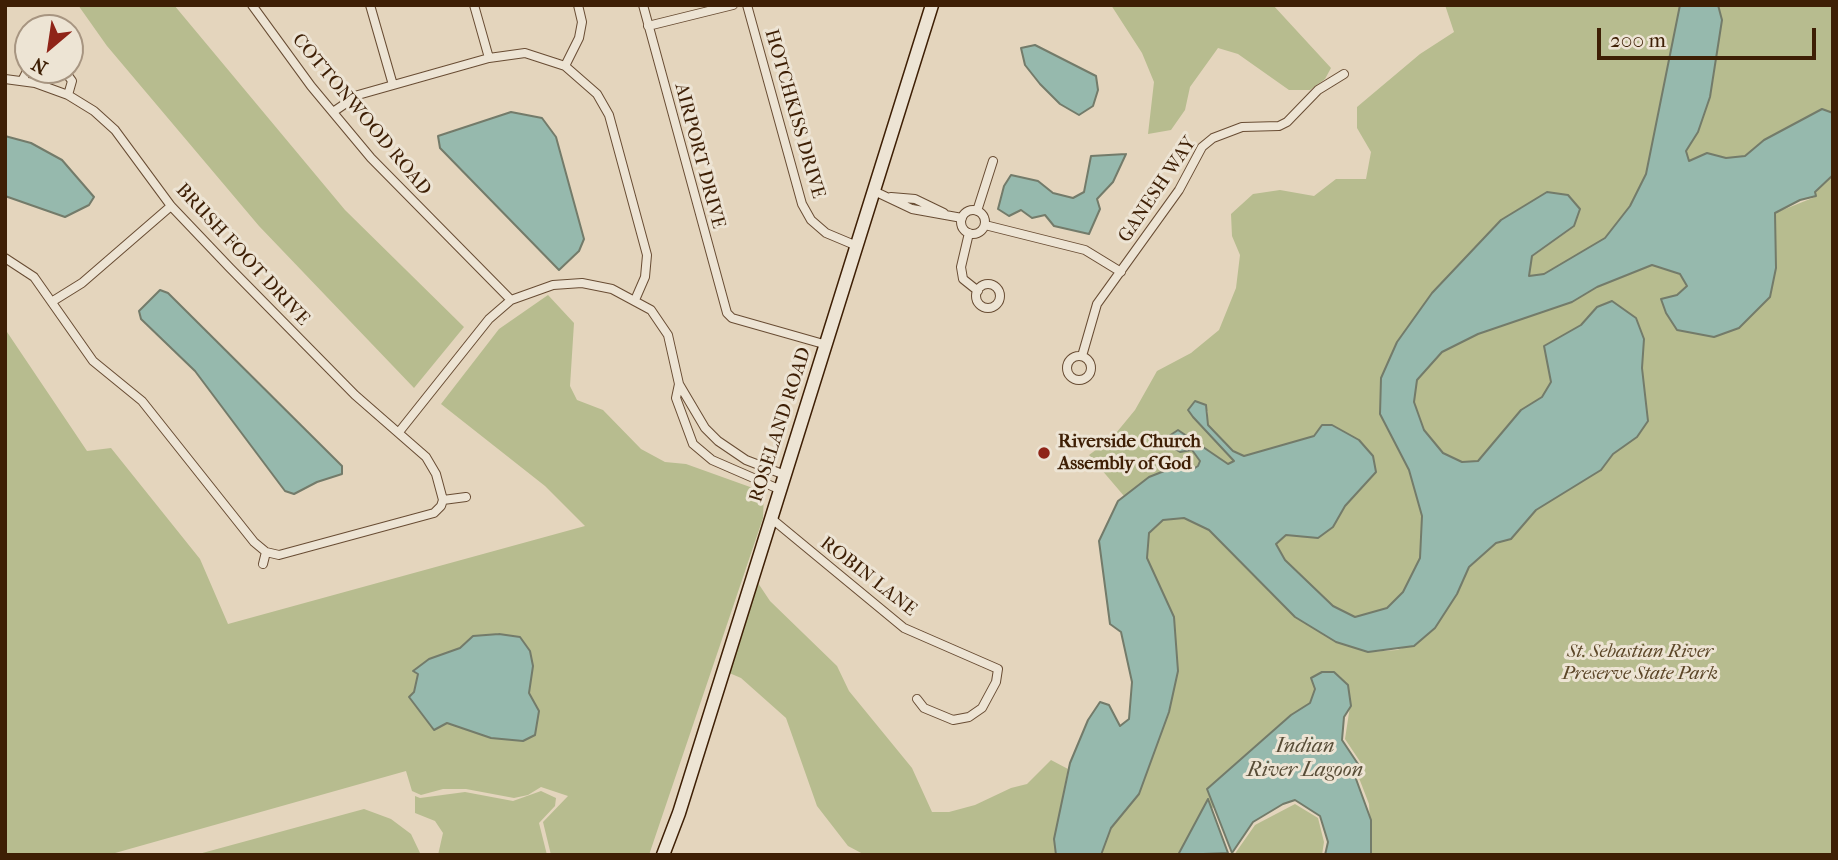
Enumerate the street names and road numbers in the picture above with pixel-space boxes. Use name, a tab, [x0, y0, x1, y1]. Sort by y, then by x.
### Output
street label: HOTCHKISS DRIVE	[759, 27, 829, 201]
street label: COTTONWOOD ROAD	[287, 29, 435, 201]
street label: AIRPORT DRIVE	[669, 81, 729, 231]
street label: GANESH WAY	[1114, 133, 1202, 247]
street label: BRUSH FOOT DRIVE	[170, 179, 314, 331]
street label: ROSELAND ROAD	[745, 345, 817, 505]
street label: ROBIN LANE	[815, 532, 921, 622]

